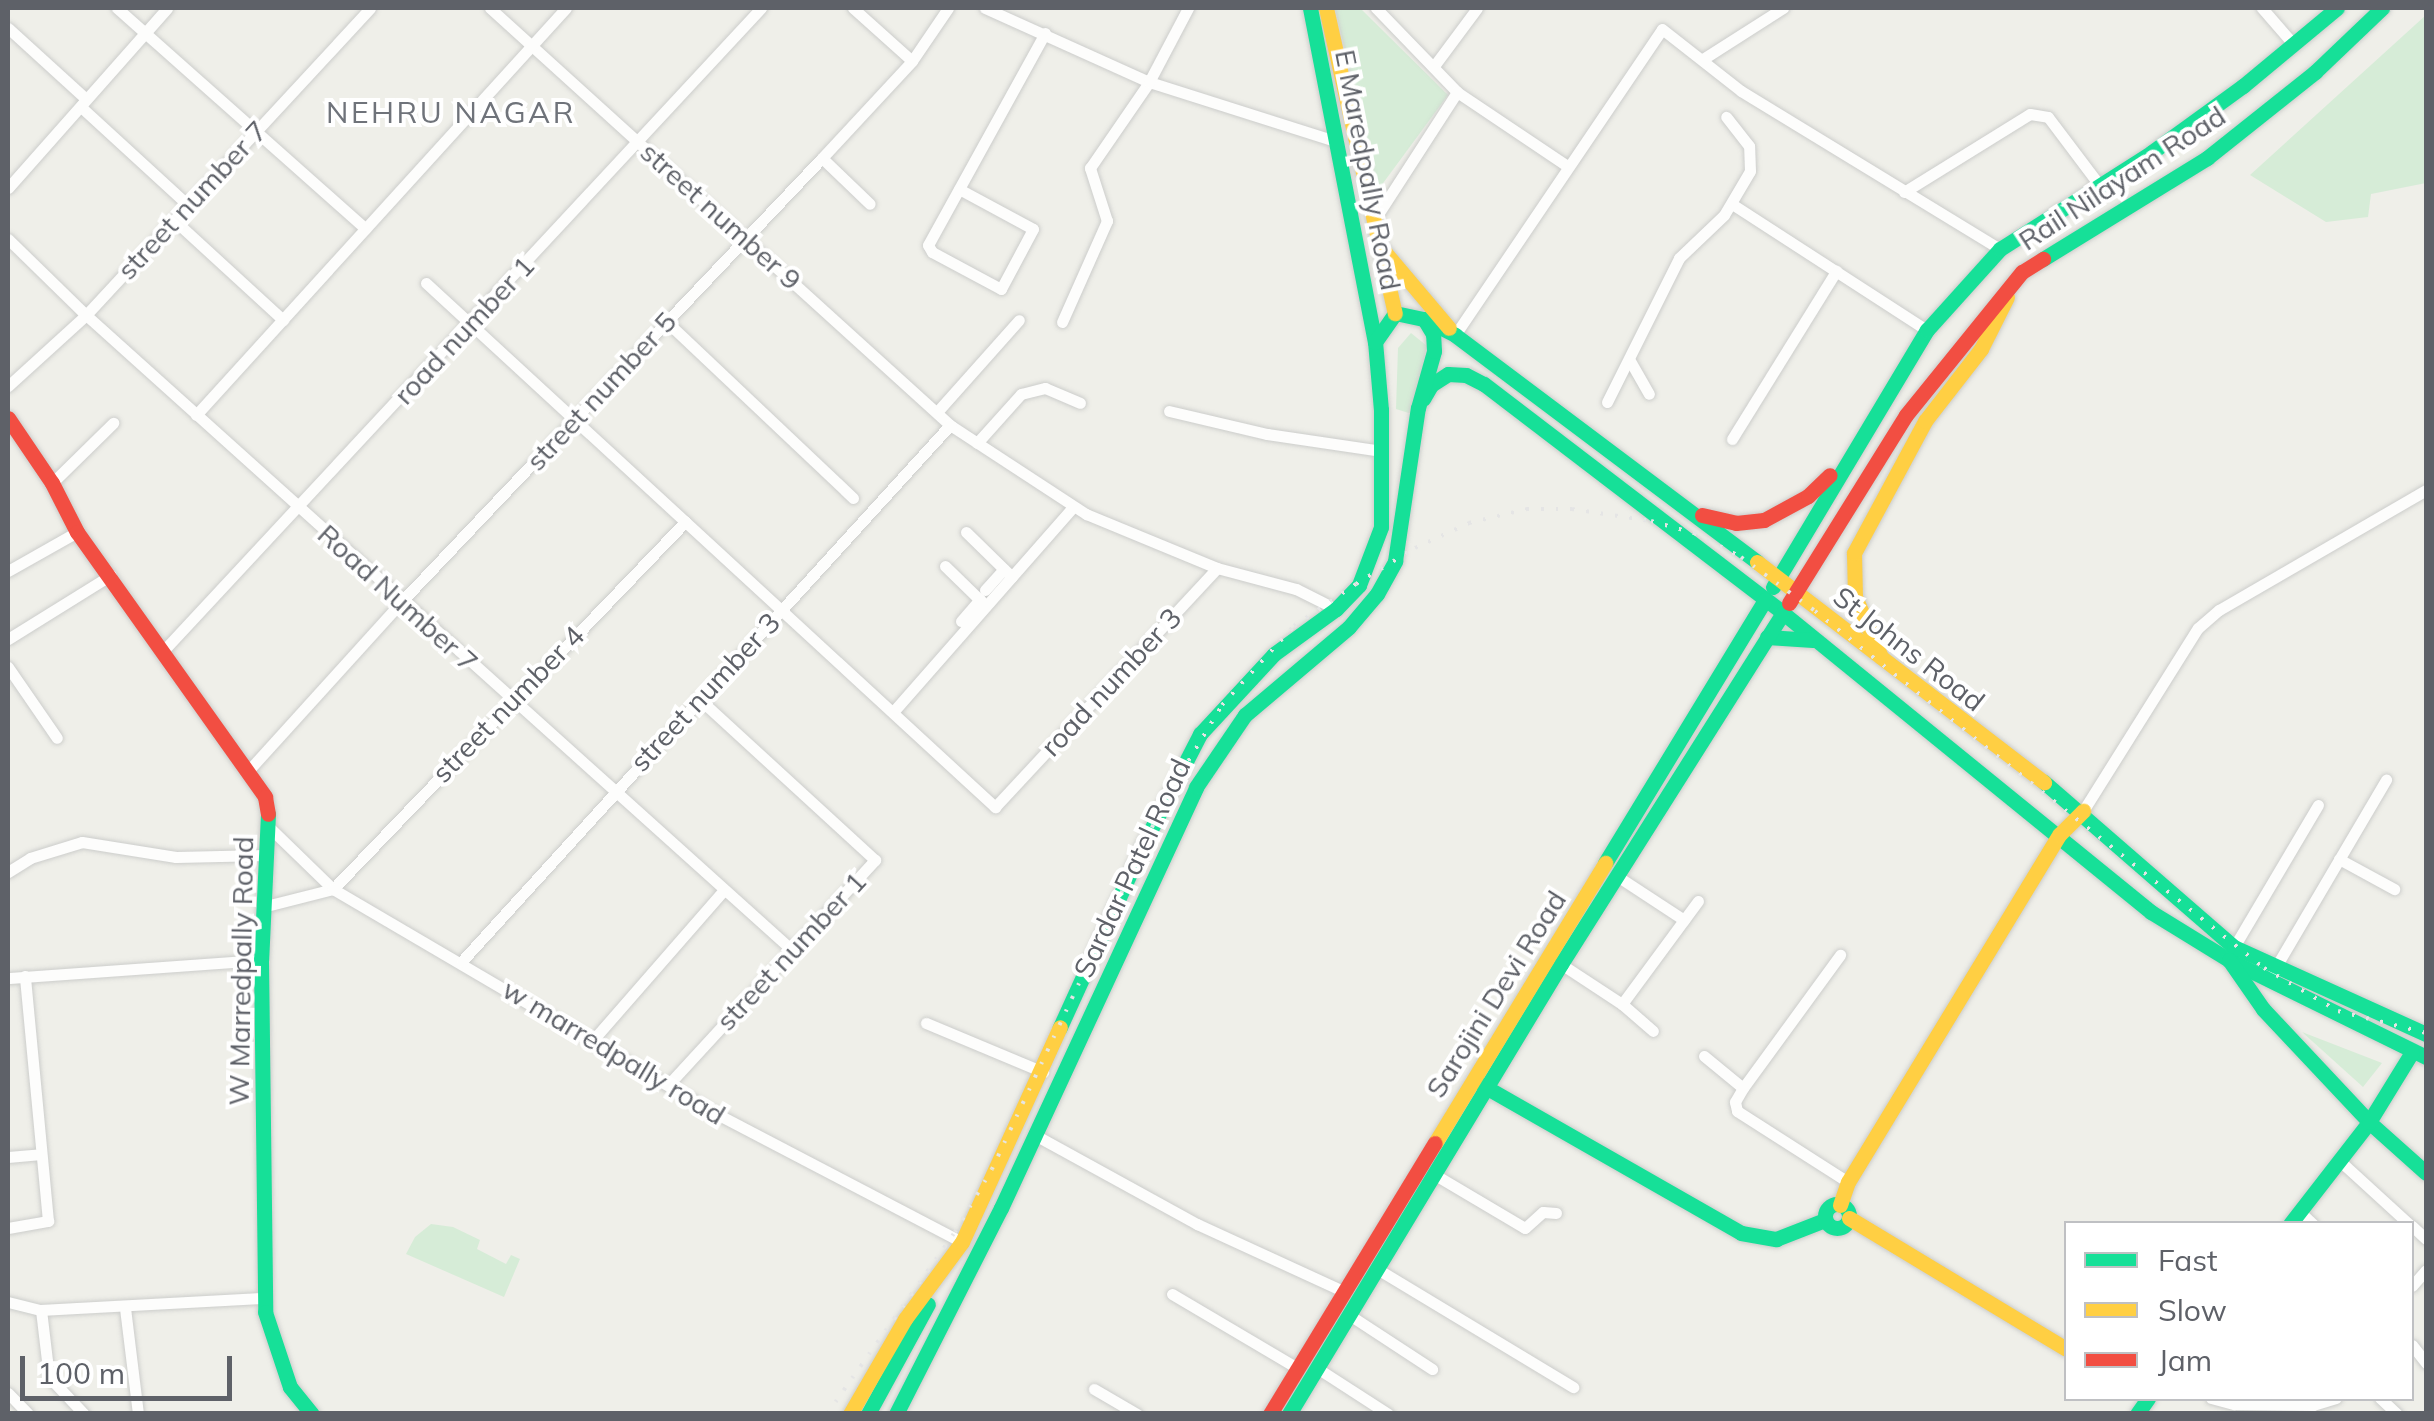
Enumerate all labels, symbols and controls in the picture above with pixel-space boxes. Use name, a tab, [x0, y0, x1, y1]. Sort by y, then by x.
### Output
street label: E Maredpally Road	[1328, 47, 1408, 293]
district label: NEHRU NAGAR	[326, 94, 576, 130]
street label: Rail Nilayam Road	[2012, 99, 2232, 257]
street label: street number 7	[110, 114, 274, 286]
street label: street number 9	[634, 135, 808, 297]
street label: road number 1	[387, 249, 541, 411]
street label: street number 5	[519, 305, 683, 477]
street label: Road Number 7	[311, 517, 485, 679]
street label: St Johns Road	[1827, 580, 1991, 718]
street label: road number 3	[1034, 601, 1188, 763]
street label: street number 3	[623, 606, 787, 778]
street label: street number 4	[425, 619, 591, 789]
street label: Sardar Patel Road	[1067, 753, 1197, 983]
street label: W Marredpally Road	[222, 836, 260, 1106]
street label: street number 1	[709, 865, 873, 1037]
street label: Sarojini Devi Road	[1419, 884, 1573, 1104]
street label: w marredpally road	[497, 972, 731, 1132]
legend	[2064, 1221, 2414, 1401]
text: Fast	[2158, 1241, 2218, 1279]
text: Slow	[2158, 1291, 2227, 1329]
scale bar	[25, 1336, 238, 1398]
text: Jam	[2158, 1341, 2212, 1379]
text: 100 m	[37, 1354, 125, 1392]

